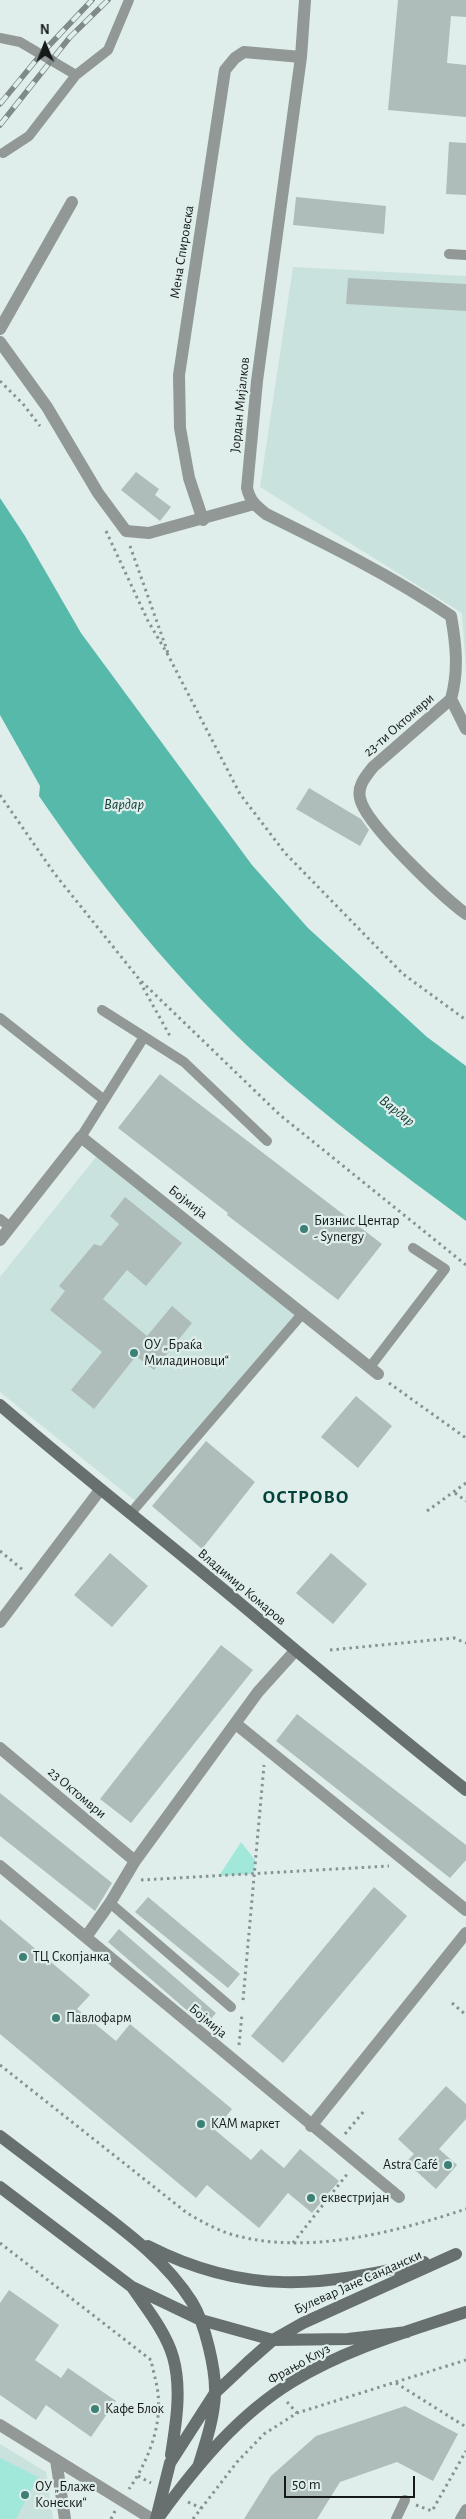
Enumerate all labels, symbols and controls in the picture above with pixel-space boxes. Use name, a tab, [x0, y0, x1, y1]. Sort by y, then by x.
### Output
north arrow	[20, 20, 70, 70]
text: N	[40, 23, 50, 37]
street label: Мена Спировска	[166, 204, 198, 300]
street label: Јордан Мијалков	[227, 356, 253, 454]
street label: 23-ти Октомври	[360, 690, 438, 760]
water label: Вардар	[104, 795, 144, 813]
water label: Вардар	[376, 1092, 418, 1130]
street label: Бојмија	[165, 1182, 211, 1222]
place label: Бизнис Центар - Synergy	[314, 1213, 399, 1246]
marker: Бизнис Центар - Synergy	[298, 1223, 310, 1235]
place label: ОУ „Браќа Миладиновци“	[144, 1337, 229, 1370]
marker: ОУ „Браќа Миладиновци“	[128, 1347, 140, 1359]
district label: ОСТРОВО	[262, 1486, 350, 1508]
street label: Владимир Комаров	[194, 1545, 290, 1629]
street label: 23 Октомври	[44, 1764, 110, 1822]
place label: ТЦ Скопјанка	[33, 1949, 109, 1965]
marker: ТЦ Скопјанка	[17, 1951, 29, 1963]
street label: Бојмија	[185, 2000, 231, 2042]
place label: Павлофарм	[66, 2010, 132, 2026]
marker: Павлофарм	[50, 2012, 62, 2024]
place label: KAM маркет	[211, 2116, 280, 2132]
marker: KAM маркет	[195, 2118, 207, 2130]
place label: Astra Café	[383, 2157, 438, 2173]
marker: Astra Café	[442, 2159, 454, 2171]
place label: еквестријан	[321, 2190, 389, 2206]
marker: еквестријан	[305, 2192, 317, 2204]
street label: Булевар Јане Сандански	[292, 2246, 424, 2318]
street label: Фрањо Клуз	[265, 2340, 333, 2388]
place label: Кафе Блок	[105, 2401, 164, 2417]
marker: Кафе Блок	[89, 2403, 101, 2415]
scale bar	[286, 2466, 417, 2498]
text: 50 m	[292, 2477, 321, 2492]
place label: ОУ „Блаже Конески“	[35, 2479, 95, 2512]
marker: ОУ „Блаже Конески“	[19, 2489, 31, 2501]

